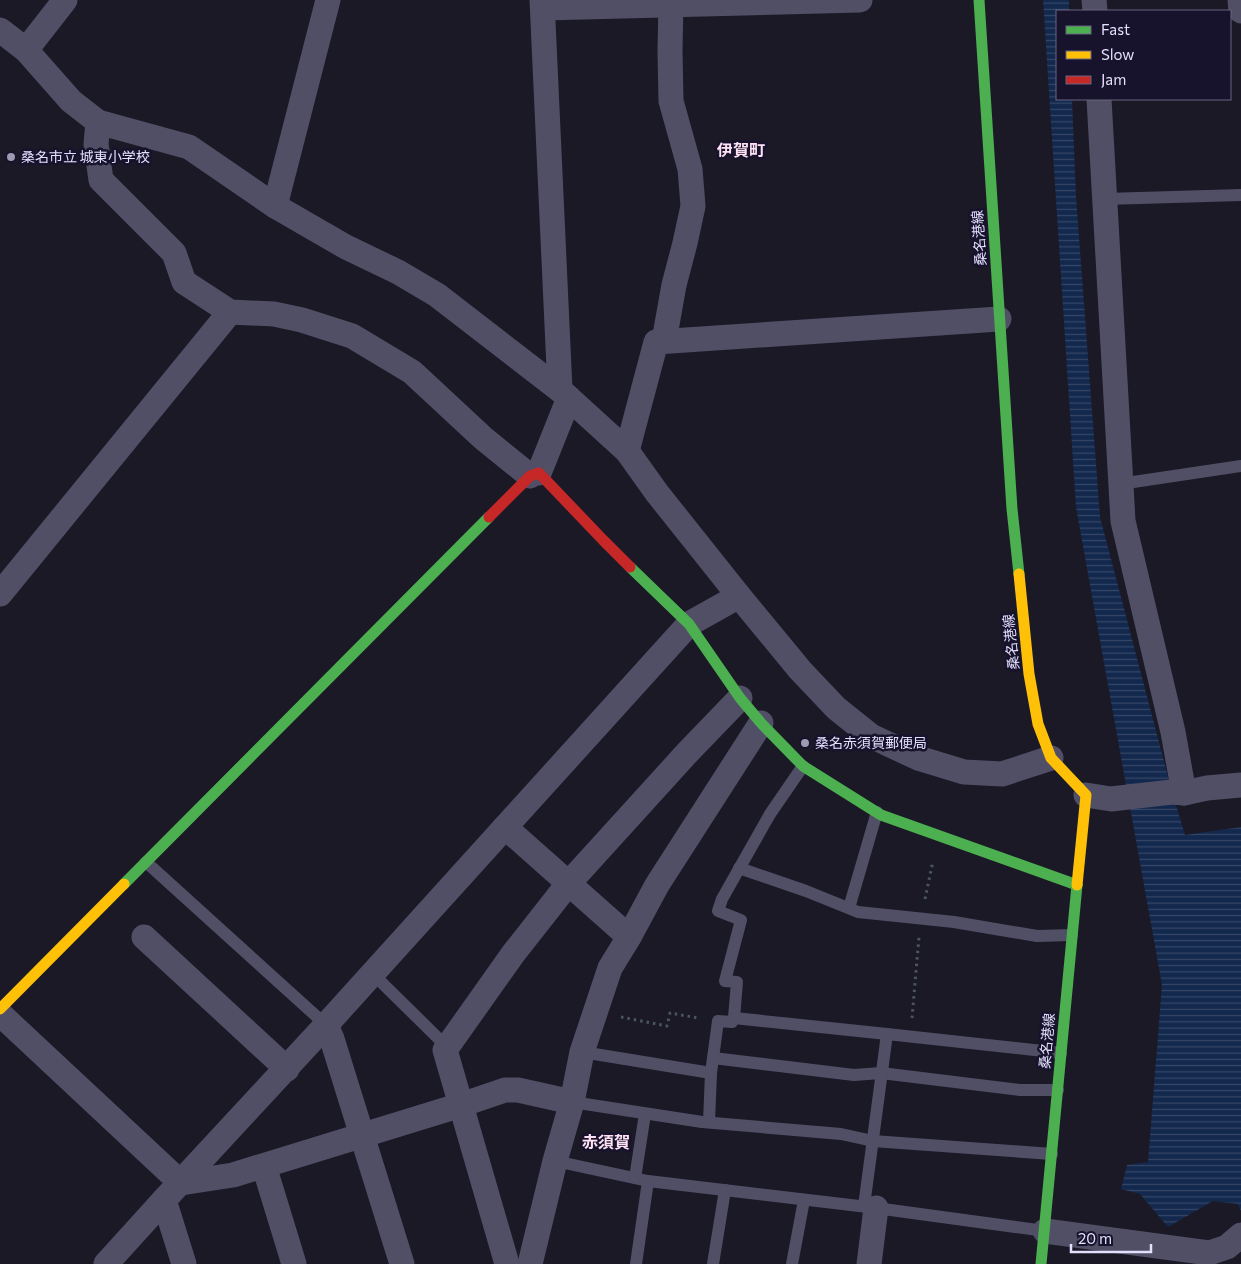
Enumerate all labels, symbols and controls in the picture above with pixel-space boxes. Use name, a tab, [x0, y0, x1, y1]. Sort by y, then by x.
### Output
legend	[1056, 10, 1231, 100]
text: Fast	[1101, 20, 1130, 38]
text: Slow	[1101, 45, 1134, 63]
text: Jam	[1101, 70, 1126, 88]
district label: 伊賀町	[716, 140, 765, 159]
place label: 桑名市立 城東小学校	[21, 148, 150, 165]
marker: 桑名市立 城東小学校	[5, 151, 17, 163]
street label: 桑名港線	[968, 210, 989, 267]
street label: 桑名港線	[999, 613, 1022, 671]
place label: 桑名赤須賀郵便局	[815, 734, 927, 751]
marker: 桑名赤須賀郵便局	[799, 737, 811, 749]
street label: 桑名港線	[1036, 1012, 1057, 1070]
district label: 赤須賀	[582, 1132, 630, 1151]
scale bar	[1071, 1222, 1151, 1254]
text: 20 m	[1078, 1229, 1112, 1247]

